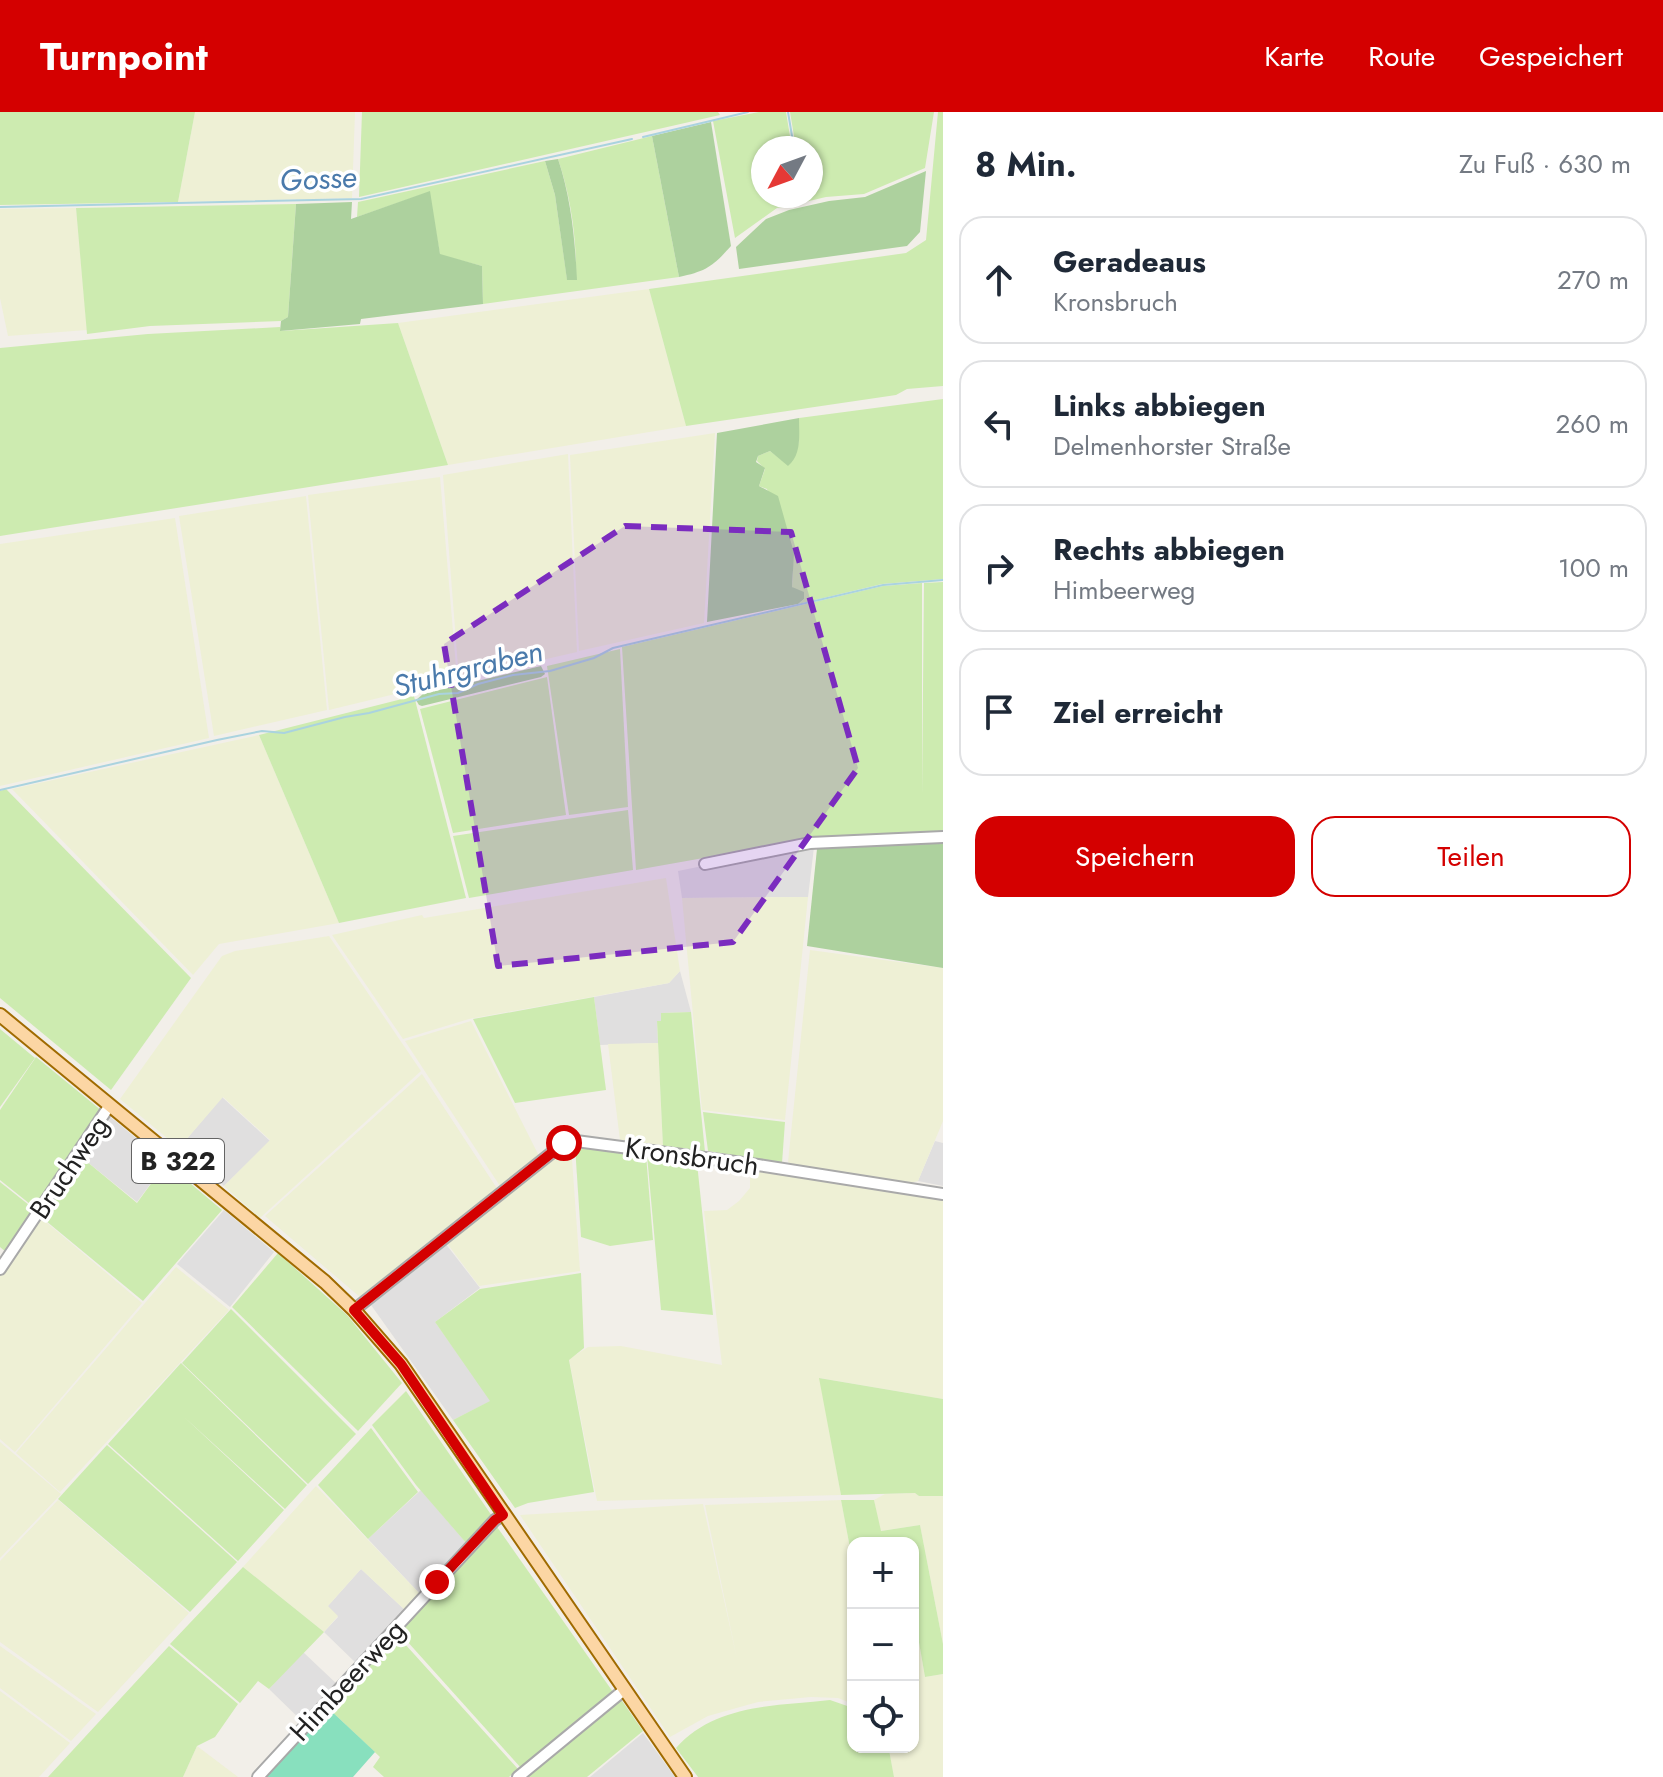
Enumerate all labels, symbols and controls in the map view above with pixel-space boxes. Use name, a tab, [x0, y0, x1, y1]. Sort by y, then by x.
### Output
text: Turnpoint	[40, 29, 208, 84]
text: Karte	[1264, 36, 1324, 77]
text: Route	[1368, 36, 1435, 77]
text: Gespeichert	[1479, 36, 1623, 77]
north arrow	[751, 136, 823, 208]
text: 8 Min.	[975, 140, 1077, 189]
text: Zu Fuß · 630 m	[1459, 145, 1631, 183]
water label: Gosse	[278, 155, 358, 202]
text: Geradeaus	[1053, 240, 1206, 283]
icon: ahead	[977, 258, 1021, 302]
text: 270 m	[1557, 261, 1629, 299]
text: Kronsbruch	[1053, 283, 1178, 321]
text: Links abbiegen	[1053, 384, 1266, 427]
icon: left	[977, 402, 1021, 446]
text: 260 m	[1556, 405, 1629, 443]
text: Delmenhorster Straße	[1053, 427, 1291, 465]
text: Rechts abbiegen	[1053, 528, 1285, 571]
icon: right	[977, 546, 1021, 590]
text: 100 m	[1558, 549, 1629, 587]
text: Himbeerweg	[1053, 571, 1195, 609]
water label: Stuhrgraben	[388, 629, 547, 708]
icon: arrive	[977, 690, 1021, 734]
text: Ziel erreicht	[1053, 691, 1222, 734]
button: Speichern	[975, 816, 1295, 897]
button: Teilen	[1311, 816, 1631, 897]
street label: Bruchweg	[20, 1107, 119, 1227]
route start	[546, 1125, 582, 1161]
street label: Kronsbruch	[622, 1127, 761, 1186]
road number: B 322	[132, 1139, 224, 1183]
map controls	[847, 1537, 919, 1753]
button: +	[847, 1537, 919, 1609]
route end	[419, 1564, 455, 1600]
button: −	[847, 1609, 919, 1681]
street label: Himbeerweg	[280, 1610, 415, 1750]
button: locate	[847, 1681, 919, 1753]

